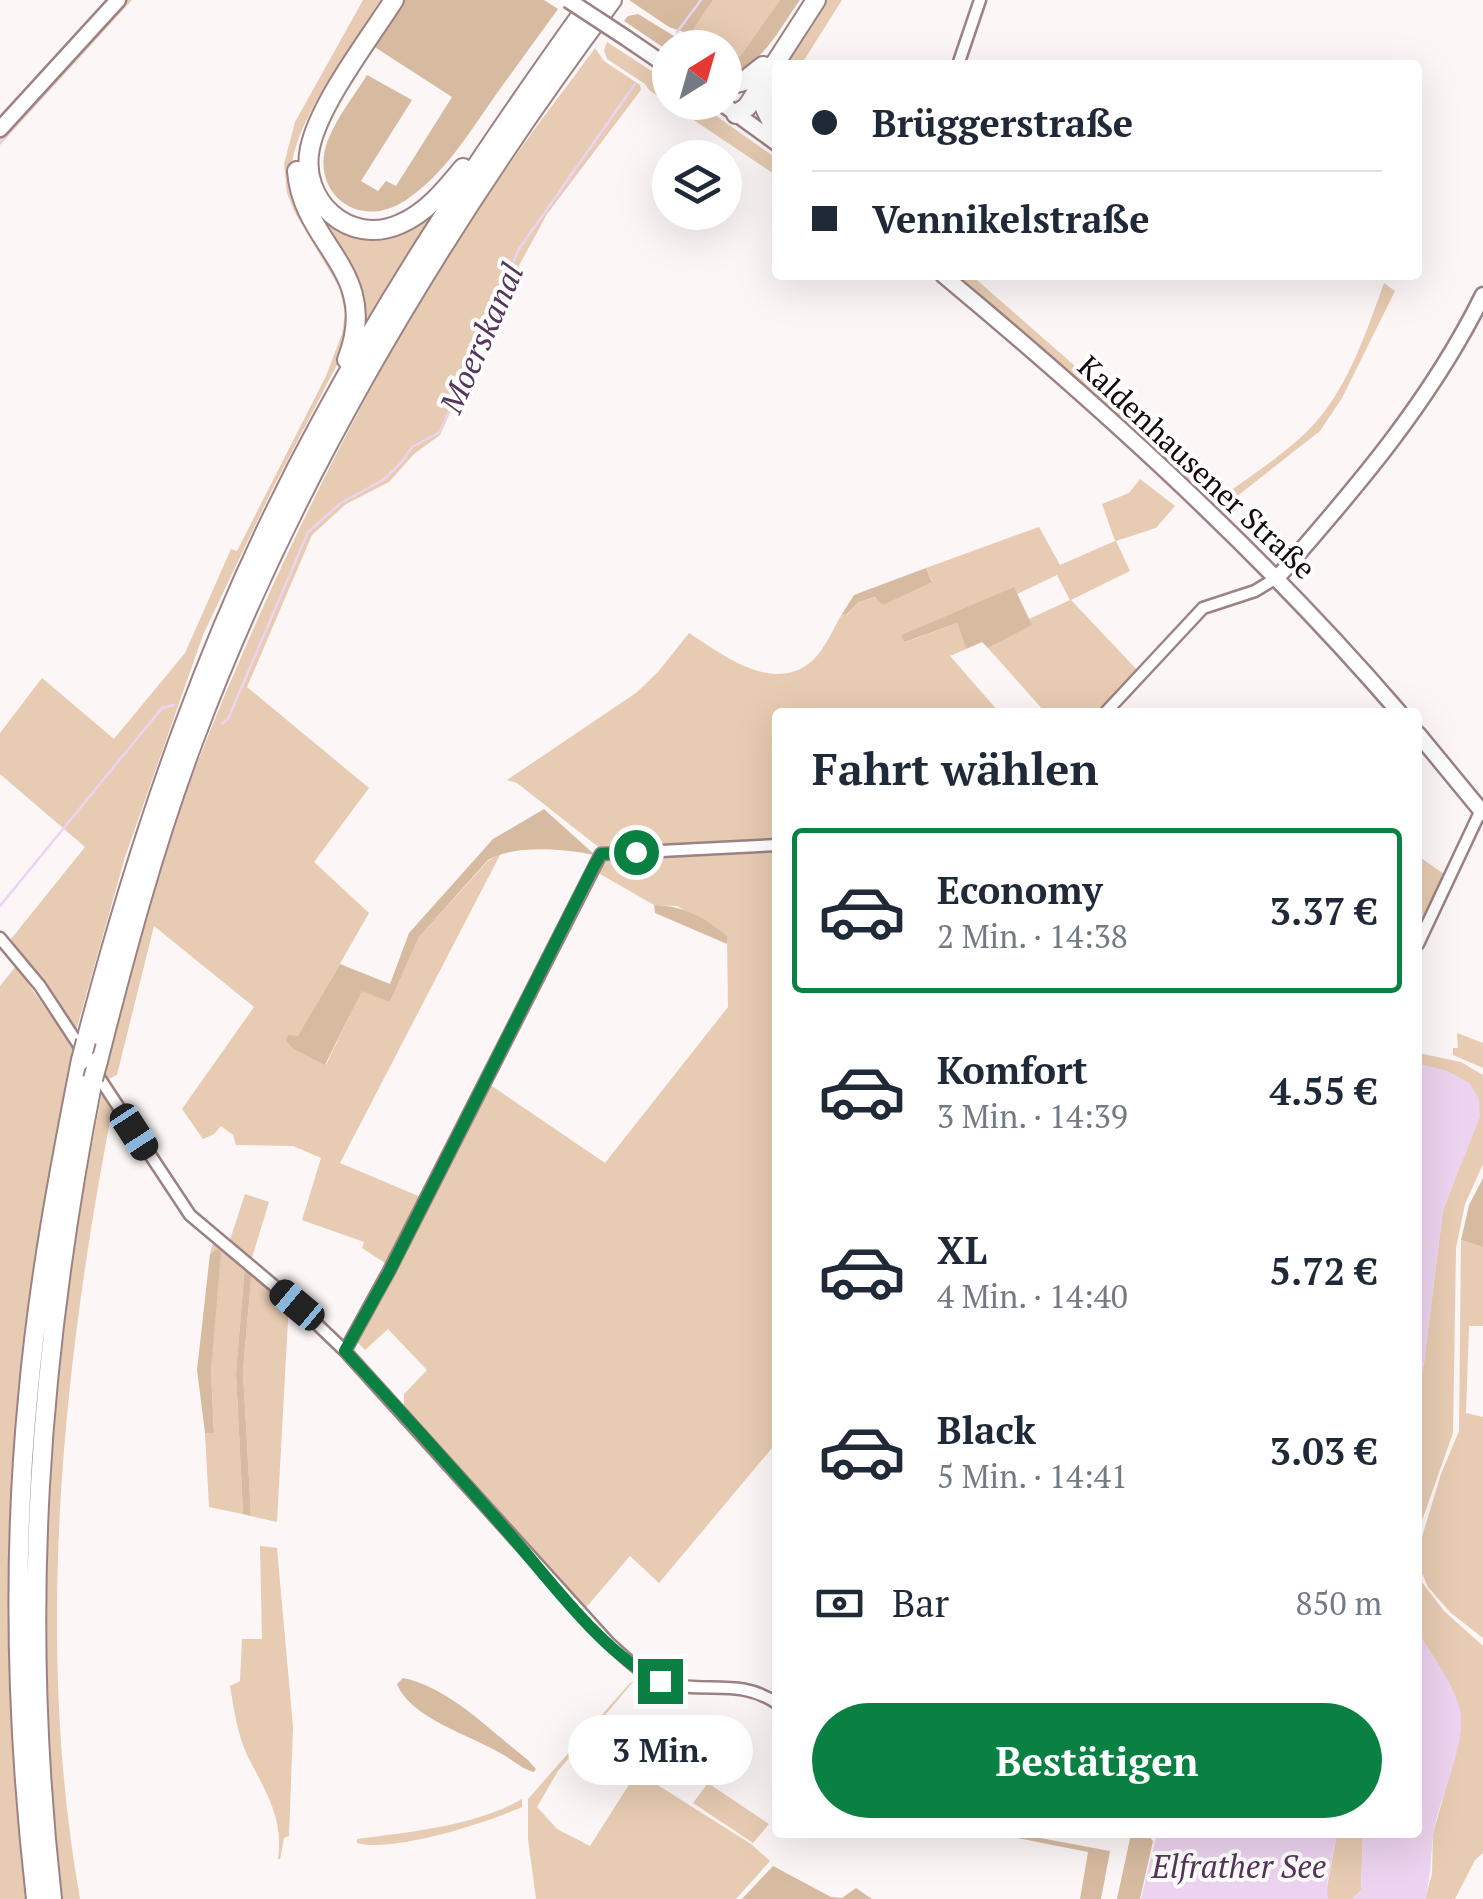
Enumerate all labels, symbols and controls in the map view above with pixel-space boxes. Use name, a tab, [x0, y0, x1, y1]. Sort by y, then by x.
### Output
north arrow	[652, 30, 742, 120]
map controls	[652, 30, 742, 230]
text: Brüggerstraße	[872, 98, 1133, 148]
button: layers	[652, 140, 742, 230]
text: Vennikelstraße	[872, 194, 1150, 244]
water label: Moerskanal	[429, 256, 533, 420]
street label: Kaldenhausener Straße	[1070, 346, 1324, 588]
text: Fahrt wählen	[812, 738, 1098, 798]
route start	[614, 830, 659, 875]
text: Economy	[937, 865, 1103, 915]
icon: car	[817, 866, 907, 956]
text: 3.37 €	[1270, 886, 1377, 936]
text: 2 Min. · 14:38	[937, 915, 1128, 957]
text: Komfort	[937, 1045, 1088, 1095]
icon: car	[817, 1046, 907, 1136]
text: 4.55 €	[1270, 1066, 1377, 1116]
text: 3 Min. · 14:39	[937, 1095, 1128, 1137]
car	[105, 1099, 163, 1165]
text: XL	[937, 1225, 987, 1275]
icon: car	[817, 1226, 907, 1316]
text: 5.72 €	[1270, 1246, 1377, 1296]
car	[264, 1274, 330, 1336]
text: 4 Min. · 14:40	[937, 1275, 1128, 1317]
text: Black	[937, 1405, 1036, 1455]
icon: car	[817, 1406, 907, 1496]
text: 3.03 €	[1270, 1426, 1377, 1476]
text: 5 Min. · 14:41	[937, 1455, 1128, 1497]
icon: cash	[812, 1576, 867, 1631]
text: Bar	[892, 1578, 949, 1628]
text: 850 m	[1295, 1582, 1382, 1624]
route end	[638, 1659, 683, 1704]
button: Bestätigen	[812, 1703, 1382, 1818]
callout: 3 Min.	[568, 1716, 752, 1786]
text: 3 Min.	[612, 1729, 709, 1771]
water label: Elfrather See	[1151, 1845, 1326, 1887]

